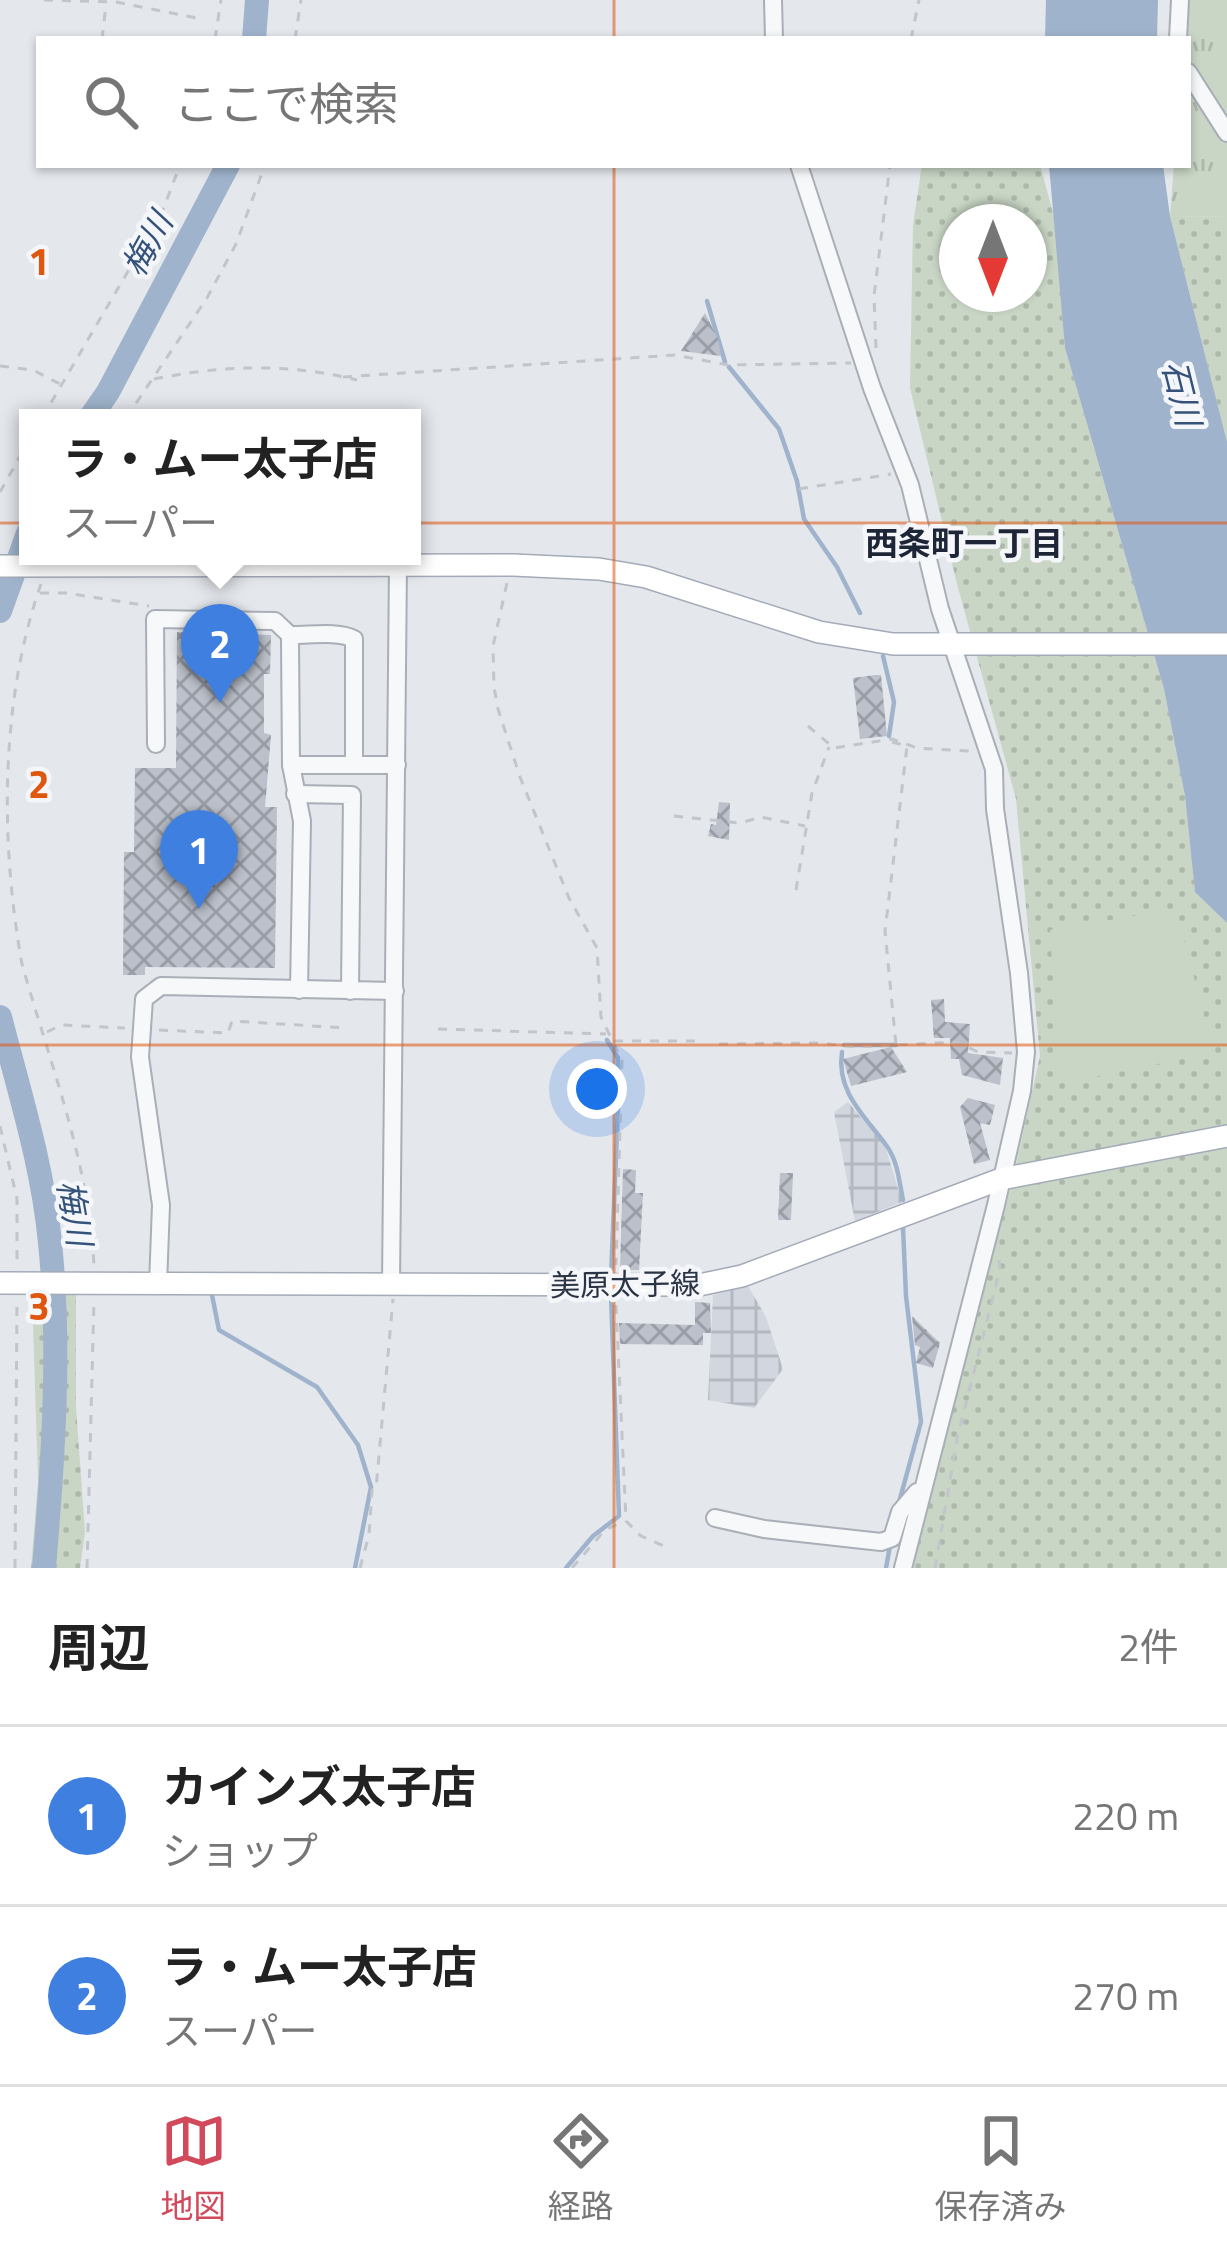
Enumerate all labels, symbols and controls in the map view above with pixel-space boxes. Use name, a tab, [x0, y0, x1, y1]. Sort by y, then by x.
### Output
search box	[36, 36, 1191, 168]
icon: search	[78, 69, 144, 135]
text: ここで検索	[174, 69, 399, 137]
water label: 梅川	[109, 200, 186, 285]
north arrow	[939, 204, 1047, 312]
text: 1	[28, 231, 50, 290]
water label: 石川	[1150, 355, 1215, 434]
popup	[19, 409, 421, 565]
text: ラ・ムー太子店	[62, 424, 378, 492]
text: スーパー	[62, 493, 218, 552]
district label: 西条町一丁目	[865, 518, 1063, 568]
pin: 2	[181, 604, 259, 703]
text: 2	[28, 754, 50, 813]
pin: 1	[160, 810, 238, 909]
your location	[567, 1059, 627, 1119]
water label: 梅川	[45, 1176, 106, 1253]
street label: 美原太子線	[550, 1260, 700, 1308]
text: 3	[28, 1276, 50, 1335]
text: 周辺	[48, 1608, 150, 1686]
text: 2件	[1118, 1617, 1179, 1676]
text: カインズ太子店	[162, 1752, 476, 1820]
text: 1	[76, 1786, 98, 1845]
text: 220 m	[1072, 1786, 1179, 1845]
text: ショップ	[162, 1821, 318, 1880]
text: ラ・ムー太子店	[162, 1932, 477, 2000]
text: 2	[76, 1966, 98, 2025]
text: 270 m	[1072, 1966, 1179, 2025]
text: スーパー	[162, 2001, 318, 2060]
tab: 地図	[161, 2108, 227, 2231]
tab: 経路	[548, 2108, 614, 2231]
tab: 保存済み	[935, 2108, 1067, 2231]

